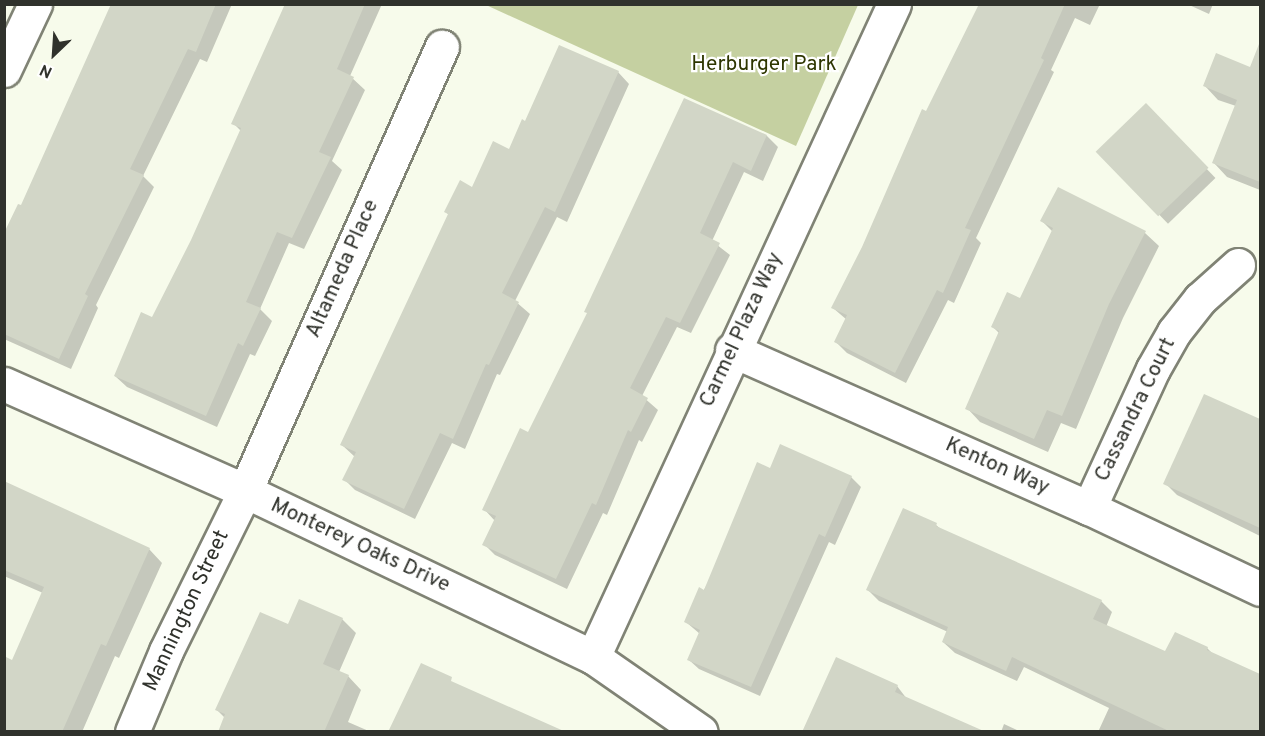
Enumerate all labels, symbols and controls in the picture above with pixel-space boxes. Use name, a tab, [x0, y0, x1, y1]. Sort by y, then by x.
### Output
north arrow	[24, 24, 84, 84]
park label: Herburger Park	[691, 52, 837, 78]
text: N	[37, 59, 56, 82]
street label: Altameda Place	[301, 196, 385, 342]
street label: Carmel Plaza Way	[695, 248, 789, 412]
street label: Cassandra Court	[1090, 334, 1182, 486]
street label: Kenton Way	[941, 433, 1053, 501]
street label: Monterey Oaks Drive	[266, 493, 454, 599]
street label: Mannington Street	[139, 527, 235, 695]

